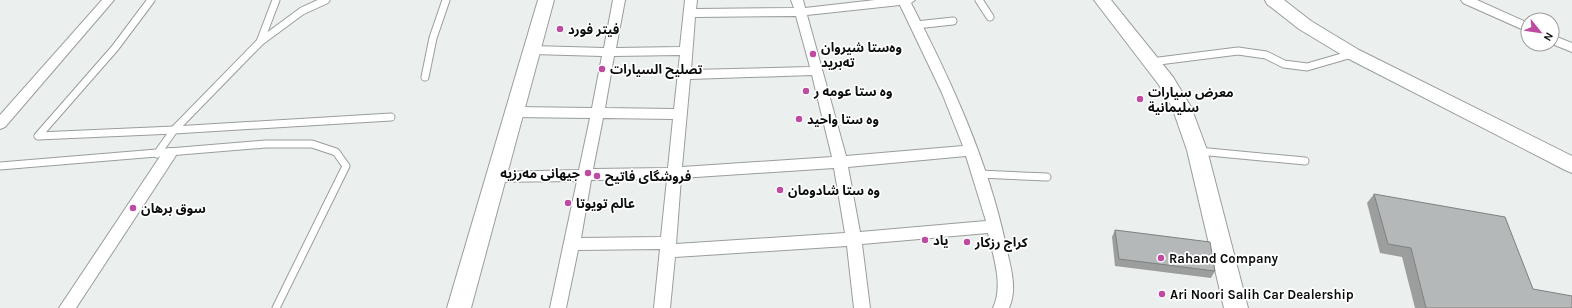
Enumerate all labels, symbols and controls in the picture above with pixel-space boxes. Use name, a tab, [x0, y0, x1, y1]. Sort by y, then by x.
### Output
north arrow	[1520, 12, 1560, 52]
place label: فيتر فورد	[568, 22, 620, 37]
marker: فيتر فورد	[555, 24, 565, 34]
text: N	[1541, 30, 1556, 43]
place label: وەستا شیروان تەبرید	[821, 40, 902, 70]
marker: وەستا شیروان تەبرید	[808, 49, 818, 59]
place label: تصليح السيارات	[610, 62, 703, 79]
marker: تصليح السيارات	[597, 64, 607, 74]
place label: وه ستا عومه ر	[813, 84, 892, 99]
place label: معرض سيارات سليمانية	[1148, 85, 1234, 115]
marker: وه ستا عومه ر	[801, 86, 811, 96]
marker: معرض سيارات سليمانية	[1135, 94, 1145, 104]
place label: وه ستا واحید	[807, 112, 879, 127]
marker: وه ستا واحید	[794, 114, 804, 124]
place label: جیهانی مەرزیە	[500, 166, 580, 181]
marker: جیهانی مەرزیە	[583, 168, 593, 178]
place label: فروشگاى فاتيح	[605, 169, 692, 186]
marker: فروشگاى فاتيح	[592, 171, 602, 181]
place label: وه ستا شادومان	[788, 183, 880, 198]
marker: وه ستا شادومان	[775, 185, 785, 195]
place label: عالم تويوتا	[576, 196, 635, 214]
marker: عالم تويوتا	[563, 198, 573, 208]
place label: سوق برهان	[141, 201, 206, 216]
marker: سوق برهان	[128, 203, 138, 213]
place label: ياد	[933, 233, 949, 248]
marker: ياد	[920, 235, 930, 245]
place label: كراج رزكار	[974, 235, 1028, 252]
marker: كراج رزكار	[962, 237, 972, 247]
place label: Rahand Company	[1169, 251, 1279, 266]
marker: Rahand Company	[1156, 253, 1166, 263]
place label: Ari Noori Salih Car Dealership	[1170, 287, 1354, 302]
marker: Ari Noori Salih Car Dealership	[1157, 289, 1167, 299]

